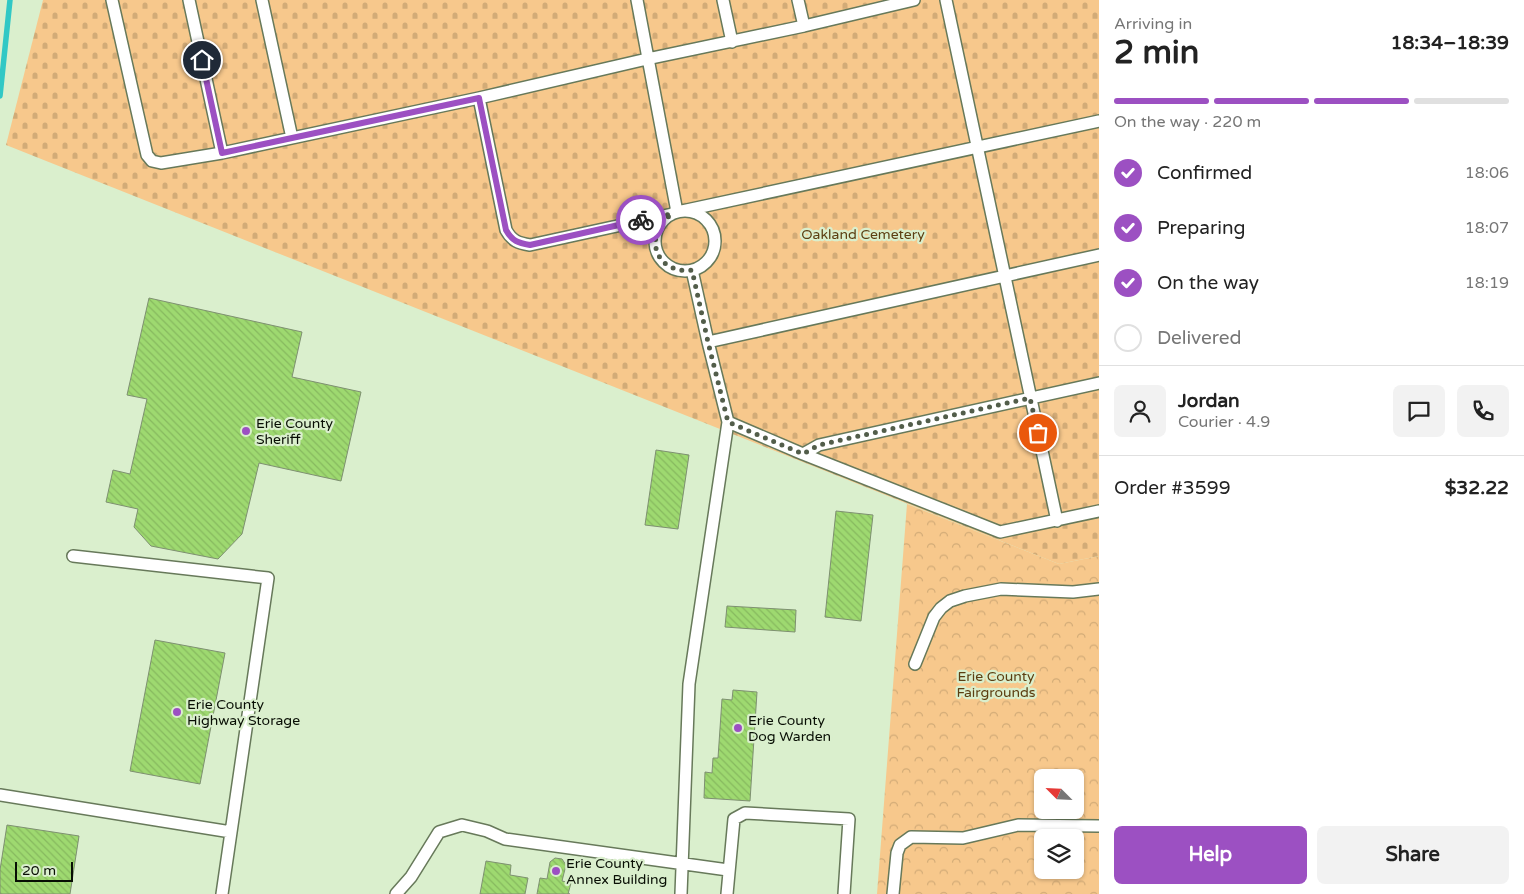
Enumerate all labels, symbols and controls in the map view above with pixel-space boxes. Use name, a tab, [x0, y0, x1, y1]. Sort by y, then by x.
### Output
text: Arriving in	[1114, 14, 1192, 34]
text: 18:34–18:39	[1390, 32, 1509, 54]
text: 2 min	[1114, 34, 1199, 72]
pin	[181, 39, 223, 81]
icon: home	[188, 46, 216, 74]
text: On the way · 220 m	[1114, 112, 1261, 132]
icon: check	[1114, 159, 1142, 187]
text: Confirmed	[1157, 162, 1252, 184]
text: 18:06	[1465, 163, 1509, 183]
courier	[616, 195, 666, 245]
icon: bike	[627, 206, 655, 234]
icon: check	[1114, 214, 1142, 242]
text: Preparing	[1157, 217, 1246, 239]
text: 18:07	[1465, 218, 1509, 238]
park label: Oakland Cemetery	[801, 226, 925, 243]
icon: check	[1114, 269, 1142, 297]
text: On the way	[1157, 272, 1259, 294]
text: 18:19	[1465, 273, 1509, 293]
text: Delivered	[1157, 327, 1242, 349]
button: person	[1114, 385, 1166, 437]
button: chat	[1393, 385, 1445, 437]
button: phone	[1457, 385, 1509, 437]
text: Jordan	[1178, 390, 1240, 412]
pin	[1017, 412, 1059, 454]
text: Courier · 4.9	[1178, 412, 1270, 432]
place label: Erie County Sheriff	[256, 415, 333, 448]
icon: bag	[1024, 419, 1052, 447]
marker: Erie County Sheriff	[240, 425, 252, 437]
text: Order #3599	[1114, 477, 1231, 499]
text: $32.22	[1445, 477, 1509, 499]
park label: Erie County Fairgrounds	[956, 668, 1036, 701]
place label: Erie County Highway Storage	[187, 696, 300, 729]
marker: Erie County Highway Storage	[171, 706, 183, 718]
place label: Erie County Dog Warden	[748, 712, 831, 745]
marker: Erie County Dog Warden	[732, 722, 744, 734]
north arrow	[1034, 769, 1084, 819]
map controls	[1034, 769, 1084, 879]
button: Help	[1114, 826, 1307, 884]
button: Share	[1317, 826, 1509, 884]
button: layers	[1034, 829, 1084, 879]
place label: Erie County Annex Building	[566, 855, 667, 888]
scale bar	[15, 859, 72, 882]
text: 20 m	[22, 862, 56, 879]
marker: Erie County Annex Building	[550, 865, 562, 877]

